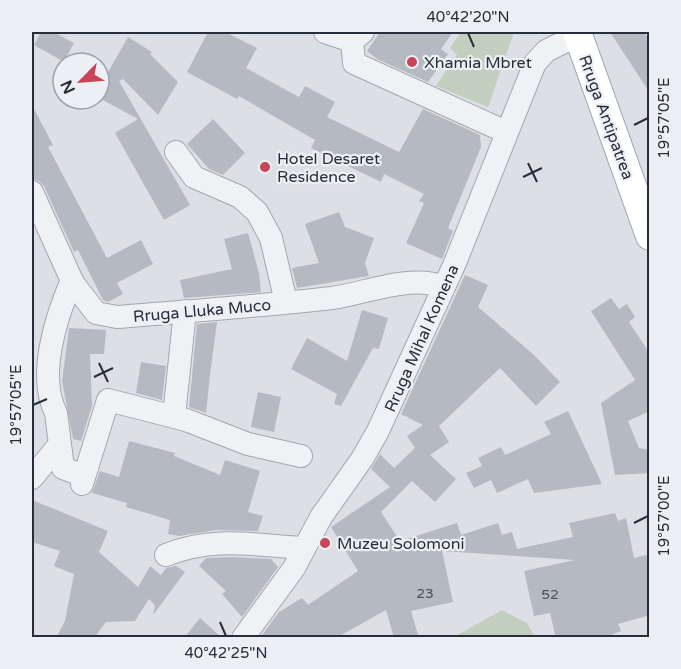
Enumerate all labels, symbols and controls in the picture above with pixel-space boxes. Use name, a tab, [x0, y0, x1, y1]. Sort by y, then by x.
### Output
text: 40°42'20"N	[426, 8, 510, 26]
north arrow	[51, 51, 111, 111]
street label: Rruga Antipatrea	[574, 52, 638, 182]
place label: Xhamia Mbret	[424, 53, 532, 73]
marker: Xhamia Mbret	[405, 55, 419, 69]
text: N	[57, 77, 80, 97]
text: 19°57'05"E	[655, 77, 673, 159]
place label: Hotel Desaret Residence	[277, 149, 380, 187]
marker: Hotel Desaret Residence	[258, 160, 272, 174]
street label: Rruga Mihal Komena	[380, 261, 464, 415]
street label: Rruga Lluka Muco	[132, 295, 272, 327]
text: 19°57'05"E	[7, 364, 25, 446]
text: 19°57'00"E	[655, 475, 673, 557]
place label: Muzeu Solomoni	[337, 534, 464, 554]
marker: Muzeu Solomoni	[318, 536, 332, 550]
house number: 23	[416, 585, 434, 602]
house number: 52	[541, 586, 559, 603]
text: 40°42'25"N	[184, 644, 268, 662]

